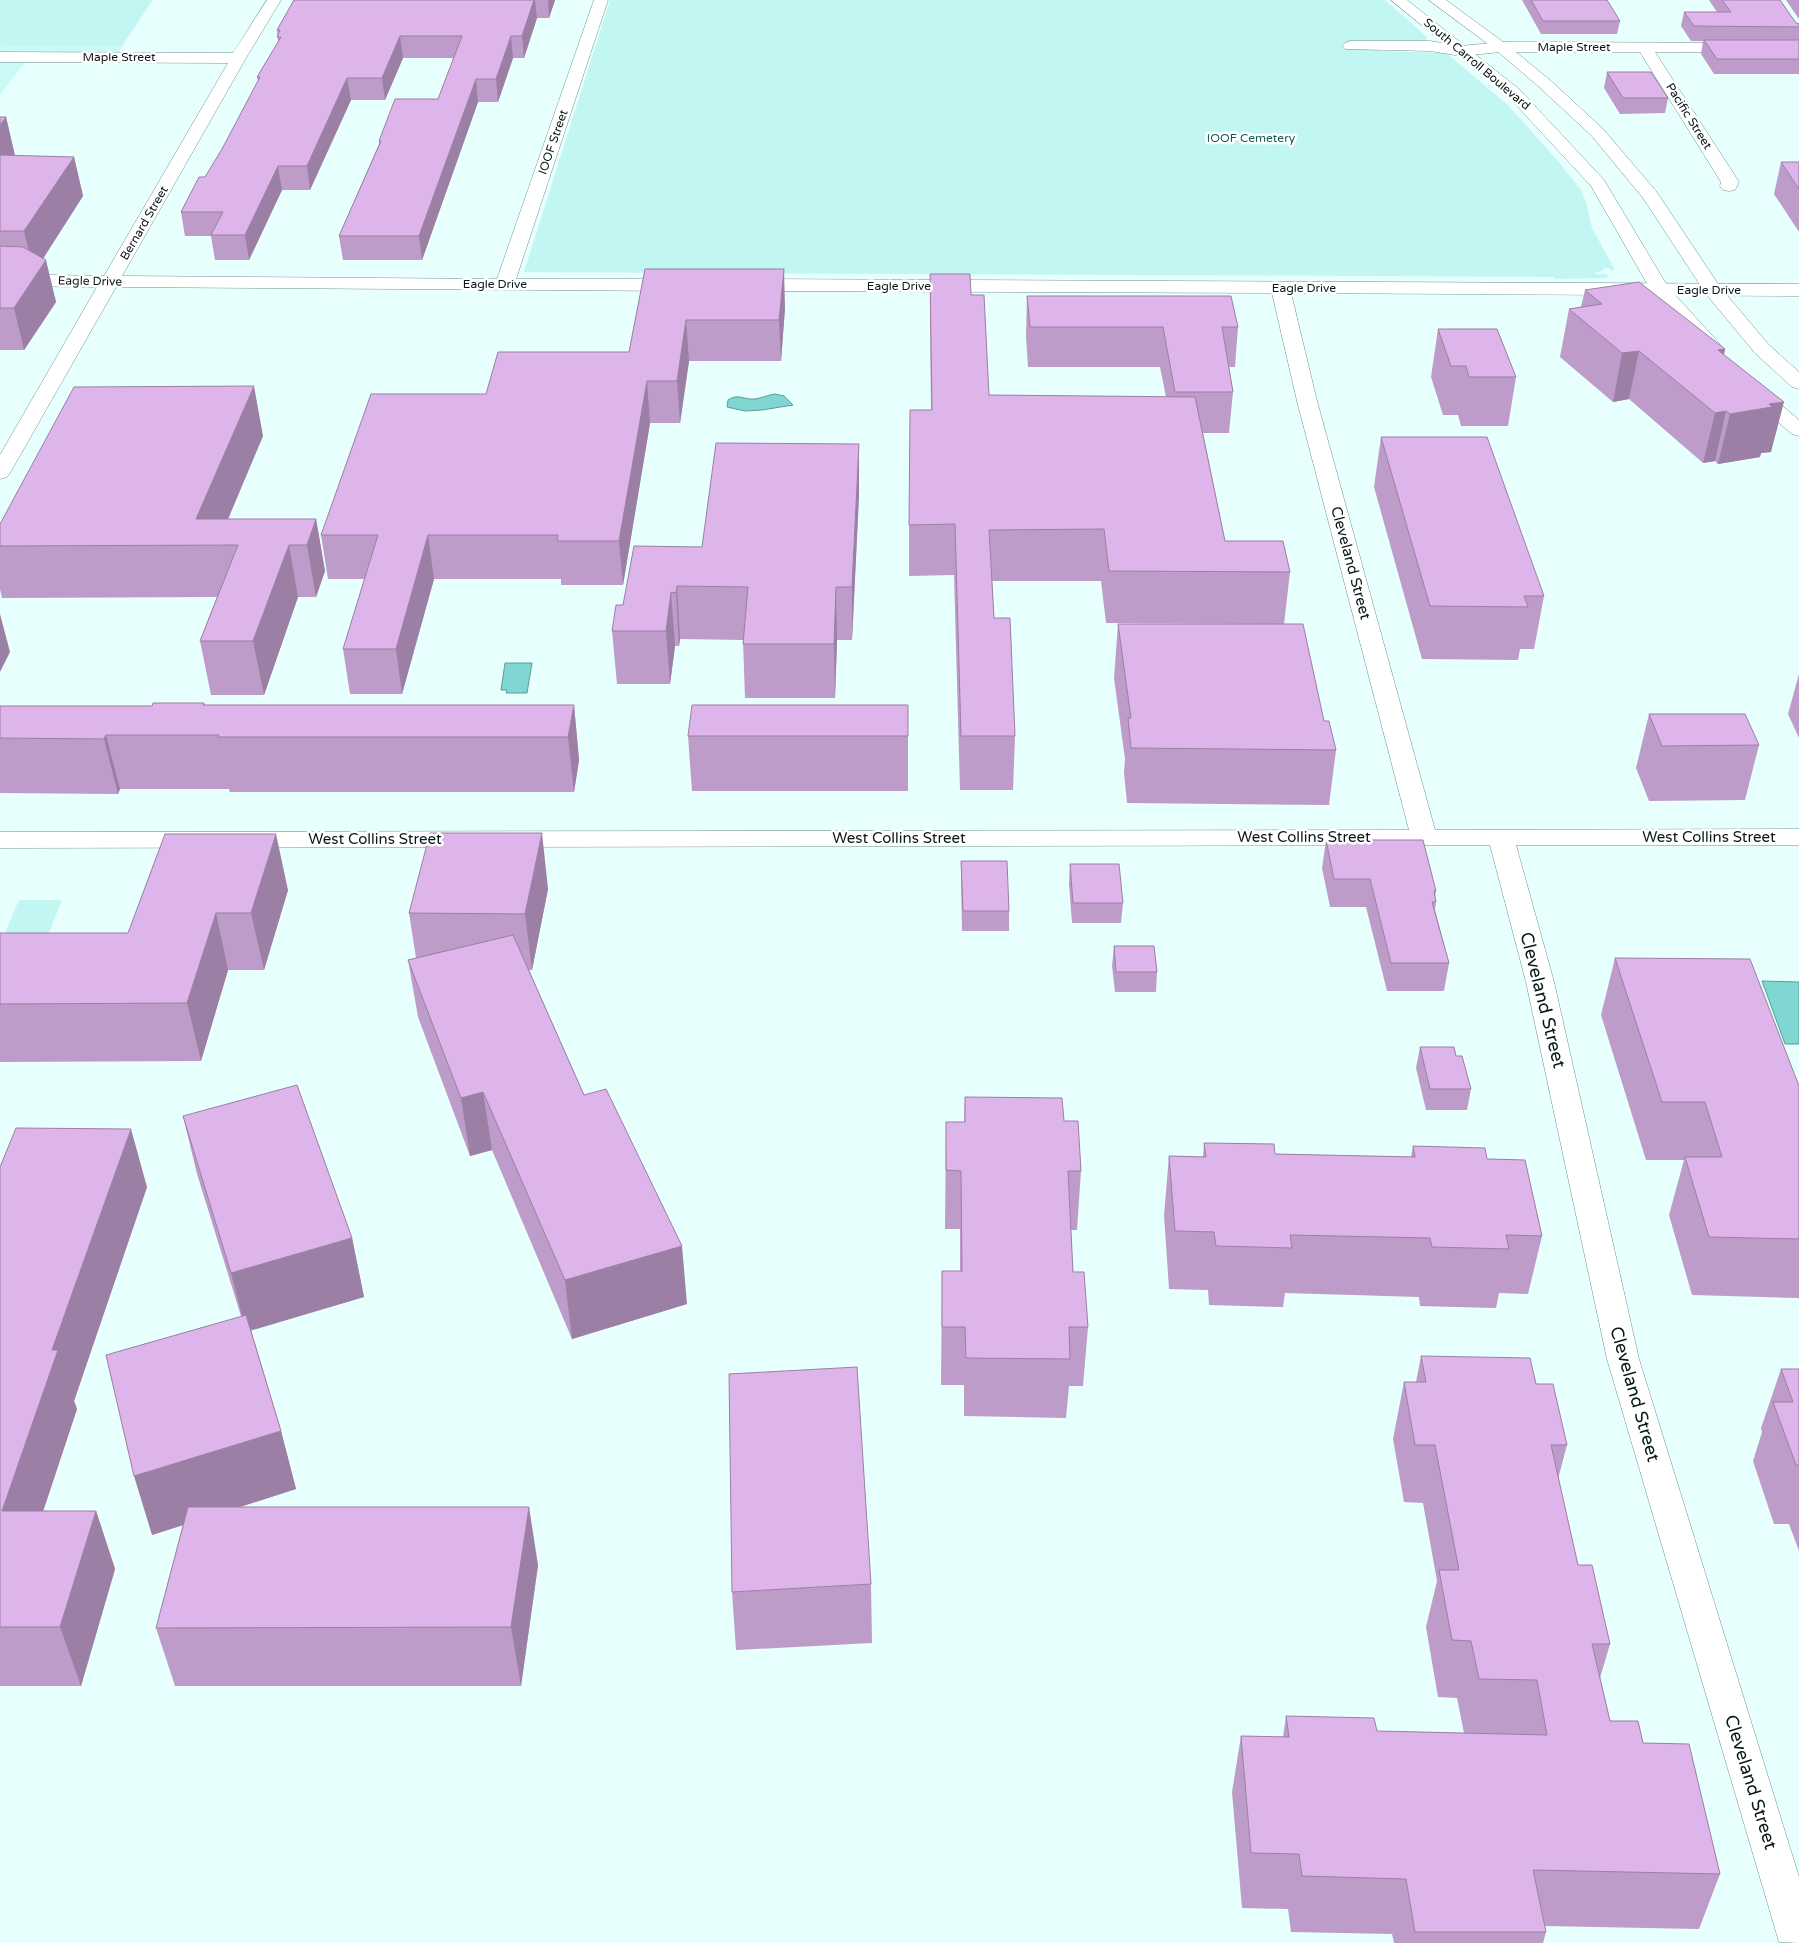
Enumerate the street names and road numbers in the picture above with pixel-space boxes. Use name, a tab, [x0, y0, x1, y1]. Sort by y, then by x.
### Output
street label: South Carroll Boulevard	[1421, 15, 1533, 113]
street label: Maple Street	[1537, 40, 1611, 54]
street label: Maple Street	[82, 50, 156, 64]
street label: Pacific Street	[1663, 80, 1715, 152]
street label: IOOF Street	[535, 107, 571, 176]
street label: Bernard Street	[117, 183, 171, 262]
street label: Eagle Drive	[58, 273, 122, 289]
street label: Eagle Drive	[463, 277, 527, 291]
street label: Eagle Drive	[867, 279, 931, 293]
street label: Eagle Drive	[1272, 281, 1336, 295]
street label: Eagle Drive	[1677, 283, 1741, 297]
street label: Cleveland Street	[1327, 504, 1375, 622]
street label: West Collins Street	[1237, 828, 1371, 846]
street label: West Collins Street	[1642, 828, 1776, 846]
street label: West Collins Street	[832, 829, 966, 847]
street label: West Collins Street	[308, 830, 442, 848]
street label: Cleveland Street	[1515, 930, 1571, 1071]
street label: Cleveland Street	[1605, 1324, 1665, 1464]
street label: Cleveland Street	[1720, 1712, 1782, 1852]

